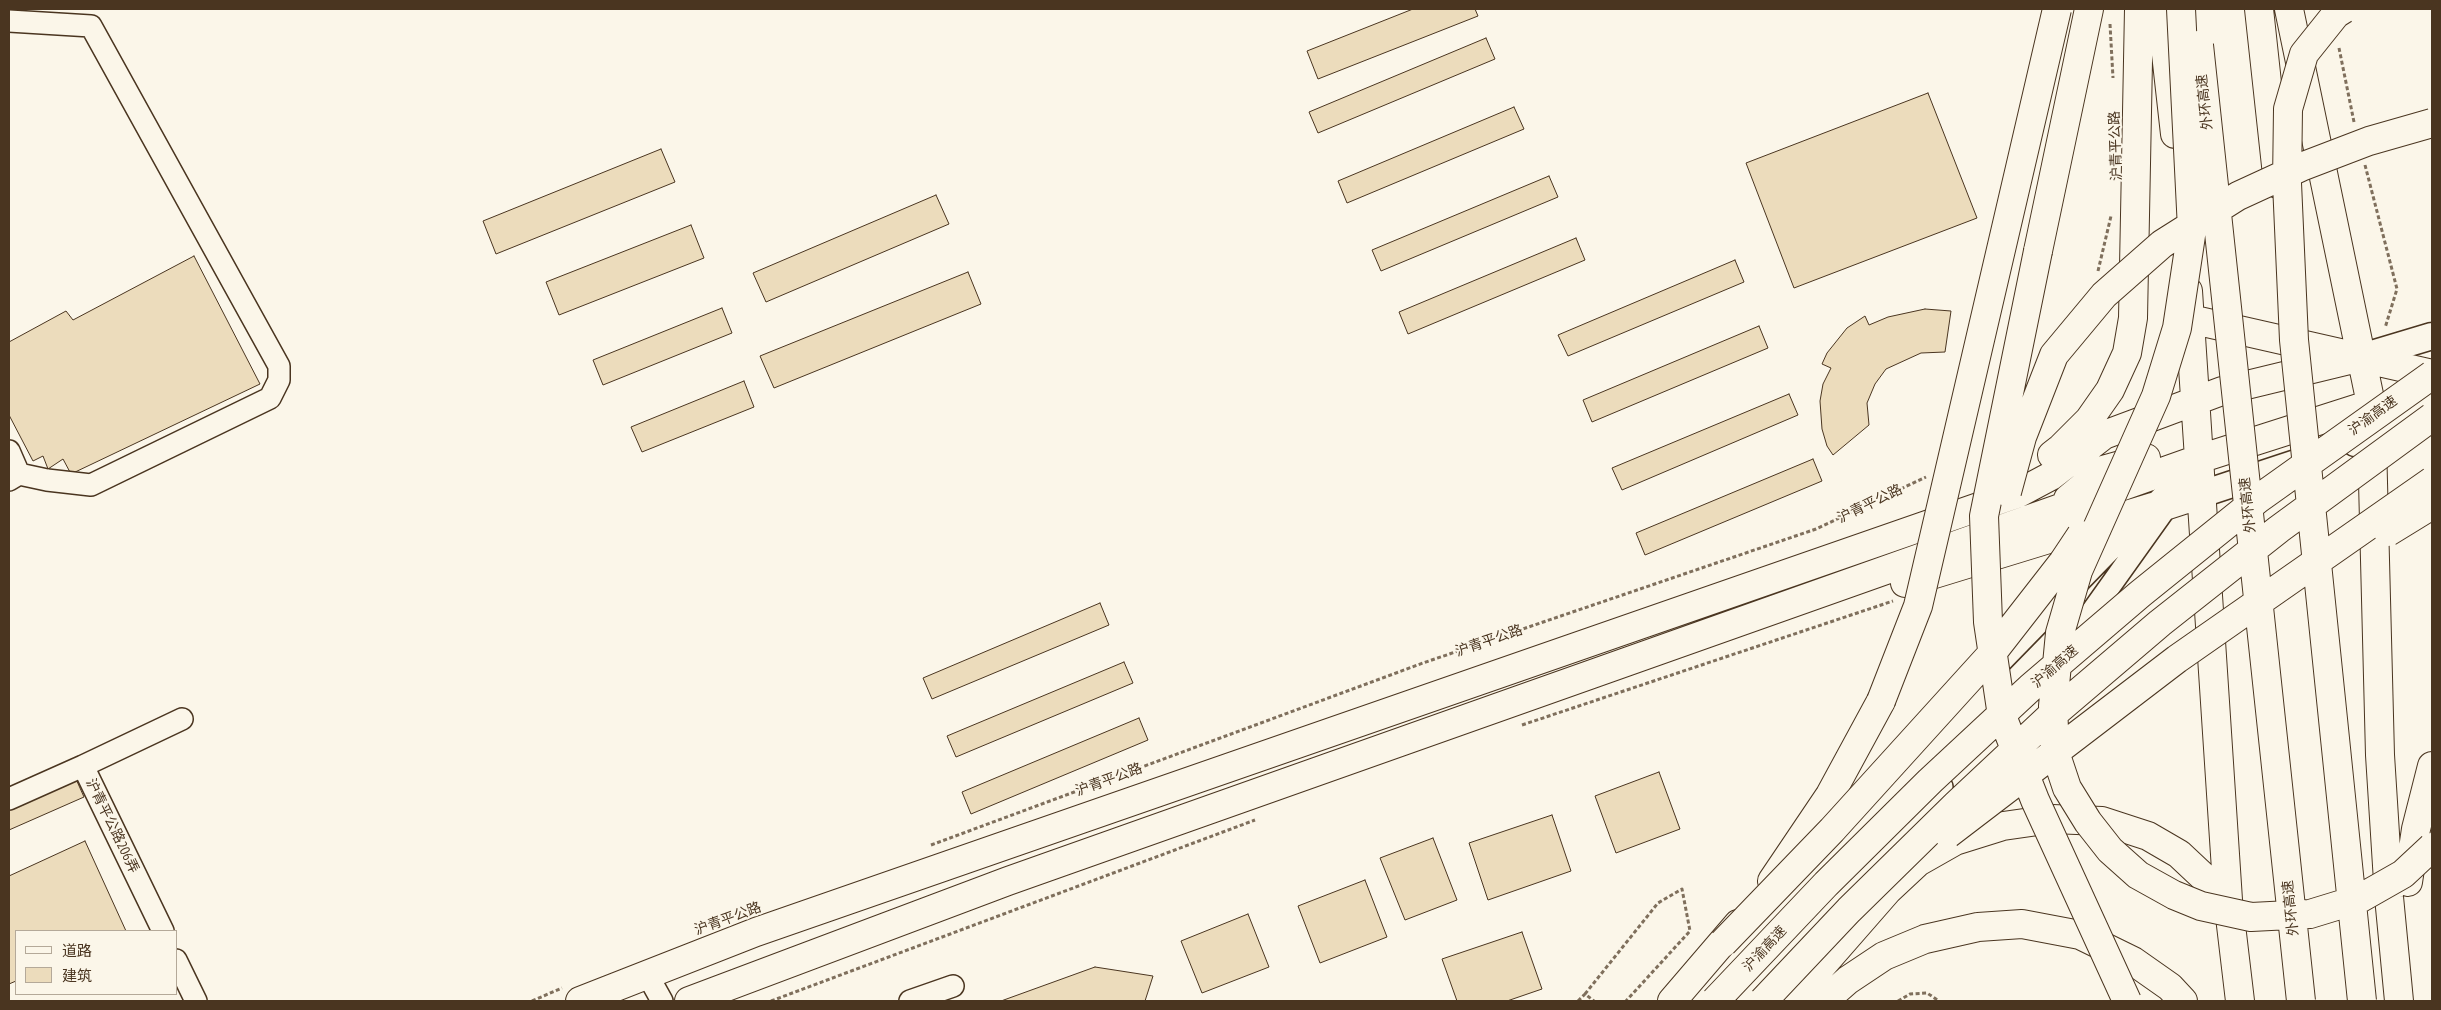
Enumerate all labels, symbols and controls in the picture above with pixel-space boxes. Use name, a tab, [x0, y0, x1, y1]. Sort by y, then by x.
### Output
street label: 外环高速	[2194, 73, 2216, 131]
street label: 沪青平公路	[2106, 111, 2126, 181]
street label: 沪渝高速	[2345, 393, 2401, 439]
street label: 外环高速	[2237, 476, 2259, 534]
street label: 沪青平公路	[1835, 481, 1905, 527]
street label: 沪青平公路	[1453, 622, 1525, 660]
street label: 沪渝高速	[2028, 642, 2082, 692]
street label: 沪青平公路	[1073, 760, 1145, 800]
street label: 沪青平公路206弄	[82, 776, 142, 876]
street label: 外环高速	[2280, 879, 2302, 937]
street label: 沪青平公路	[692, 899, 764, 939]
street label: 沪渝高速	[1740, 923, 1790, 975]
legend	[15, 930, 178, 995]
text: 道路	[62, 941, 92, 960]
text: 建筑	[62, 966, 92, 985]

